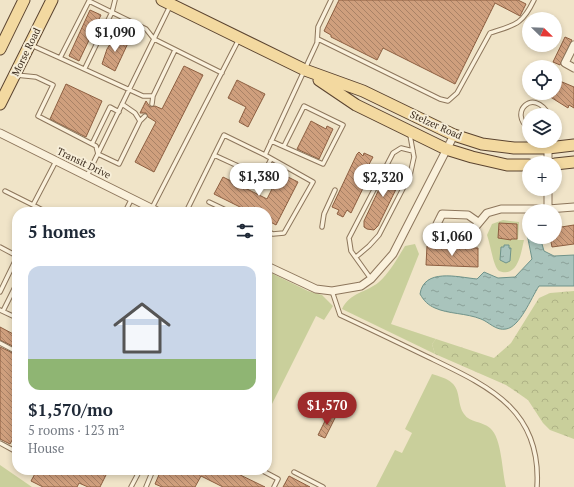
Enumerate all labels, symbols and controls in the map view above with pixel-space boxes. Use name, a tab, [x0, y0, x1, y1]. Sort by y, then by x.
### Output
north arrow	[522, 12, 562, 52]
map controls	[522, 12, 562, 244]
pin: $1,090	[82, 19, 148, 53]
text: $1,090	[95, 23, 135, 41]
street label: Morse Road	[9, 25, 43, 78]
button: locate	[522, 60, 562, 100]
street label: Stelzer Road	[408, 108, 464, 142]
button: layers	[522, 108, 562, 148]
street label: Transit Drive	[55, 144, 113, 182]
button: +	[522, 156, 562, 196]
pin: $1,380	[226, 163, 292, 197]
pin: $2,320	[350, 164, 416, 198]
text: $1,380	[239, 167, 279, 185]
text: $2,320	[363, 168, 403, 186]
button: −	[522, 204, 562, 244]
text: 5 homes	[28, 220, 96, 243]
icon: filters	[234, 220, 256, 242]
pin: $1,060	[419, 223, 485, 257]
text: $1,060	[432, 227, 472, 245]
icon: home	[106, 292, 178, 364]
pin: $1,570	[294, 392, 360, 426]
text: $1,570	[307, 396, 347, 414]
text: $1,570/mo	[28, 398, 113, 421]
text: 5 rooms · 123 m²	[28, 421, 125, 439]
text: House	[28, 439, 64, 457]

